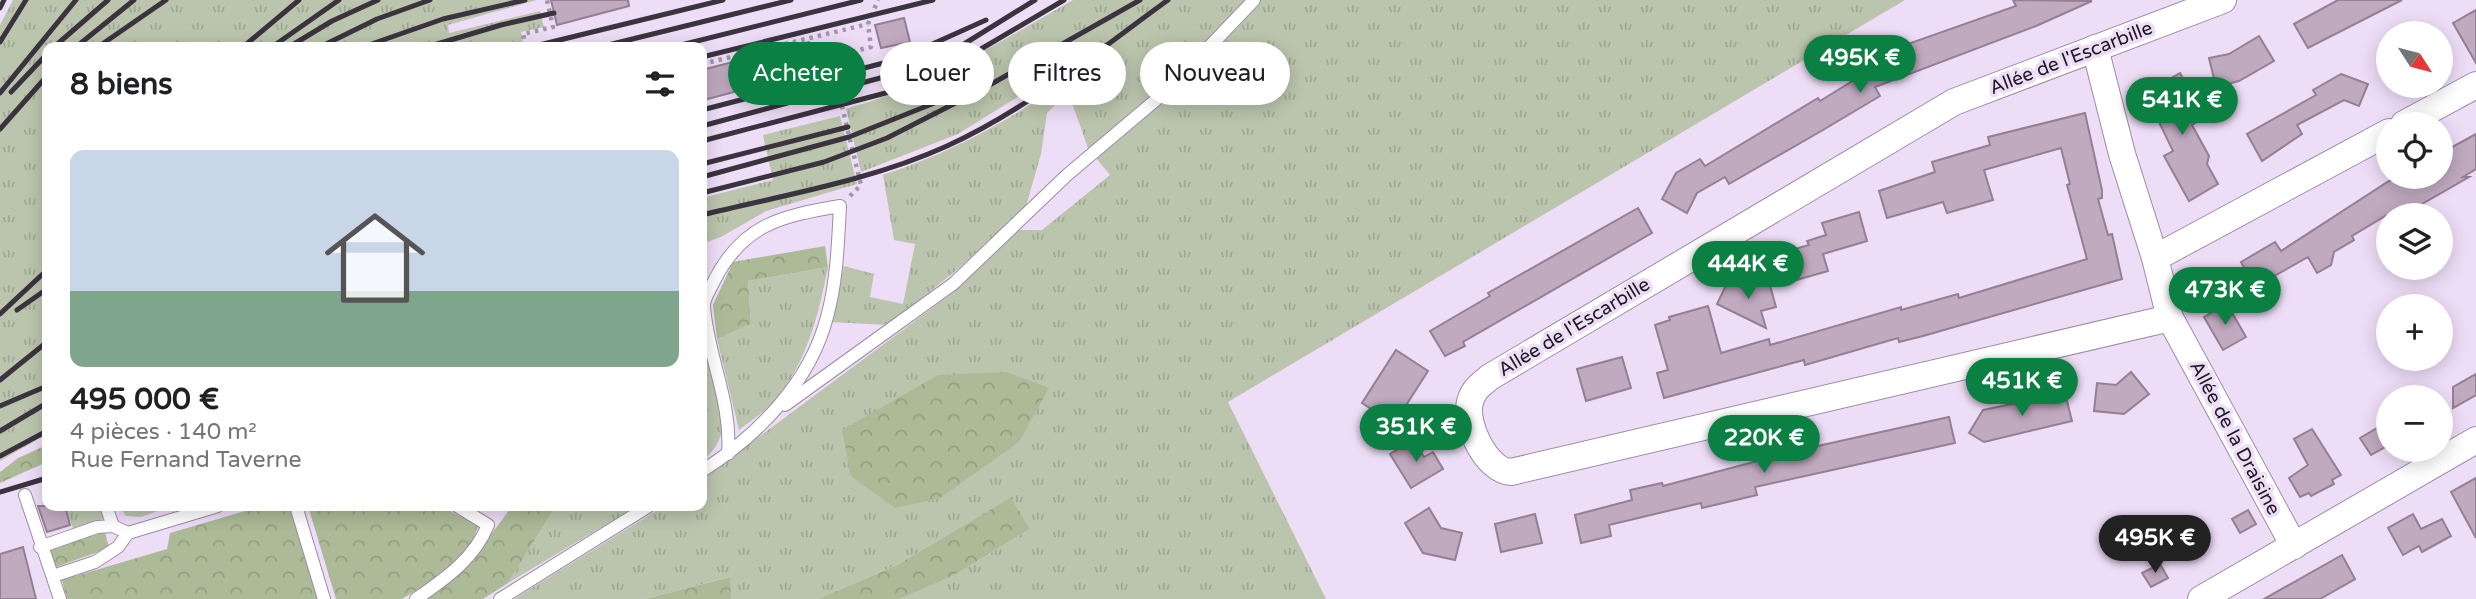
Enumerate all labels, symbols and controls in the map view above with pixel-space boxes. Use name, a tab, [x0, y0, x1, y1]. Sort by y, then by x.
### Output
street label: Allée de l'Escarbille	[1986, 17, 2156, 99]
north arrow	[2376, 21, 2454, 98]
map controls	[2376, 21, 2453, 462]
pin: 495K €	[1803, 36, 1917, 95]
chip: Acheter	[728, 42, 866, 105]
chip: Louer	[880, 42, 994, 105]
chip: Filtres	[1008, 42, 1126, 105]
chip: Nouveau	[1140, 42, 1290, 105]
text: 495K €	[1820, 44, 1900, 72]
icon: filters	[641, 65, 679, 103]
text: 8 biens	[70, 66, 173, 103]
pin: 541K €	[2125, 78, 2239, 137]
text: 541K €	[2142, 86, 2222, 114]
button: locate	[2376, 112, 2453, 189]
icon: home	[312, 195, 438, 321]
button: layers	[2376, 203, 2453, 280]
pin: 444K €	[1691, 242, 1805, 301]
text: 444K €	[1708, 250, 1788, 278]
pin: 473K €	[2168, 268, 2282, 327]
street label: Allée de l'Escarbille	[1494, 273, 1654, 381]
text: 473K €	[2185, 276, 2265, 304]
button: +	[2376, 294, 2453, 371]
street label: Allée de la Draisine	[2185, 357, 2285, 519]
pin: 451K €	[1965, 358, 2079, 418]
text: 451K €	[1982, 367, 2062, 395]
text: 495 000 €	[70, 381, 219, 418]
button: −	[2376, 385, 2453, 462]
pin: 351K €	[1359, 405, 1473, 464]
text: 351K €	[1376, 413, 1456, 441]
pin: 220K €	[1707, 416, 1821, 475]
text: 4 pièces · 140 m²	[70, 418, 257, 446]
text: 220K €	[1724, 424, 1804, 452]
text: Rue Fernand Taverne	[70, 446, 301, 474]
pin: 495K €	[2098, 516, 2212, 575]
text: 495K €	[2115, 524, 2195, 552]

